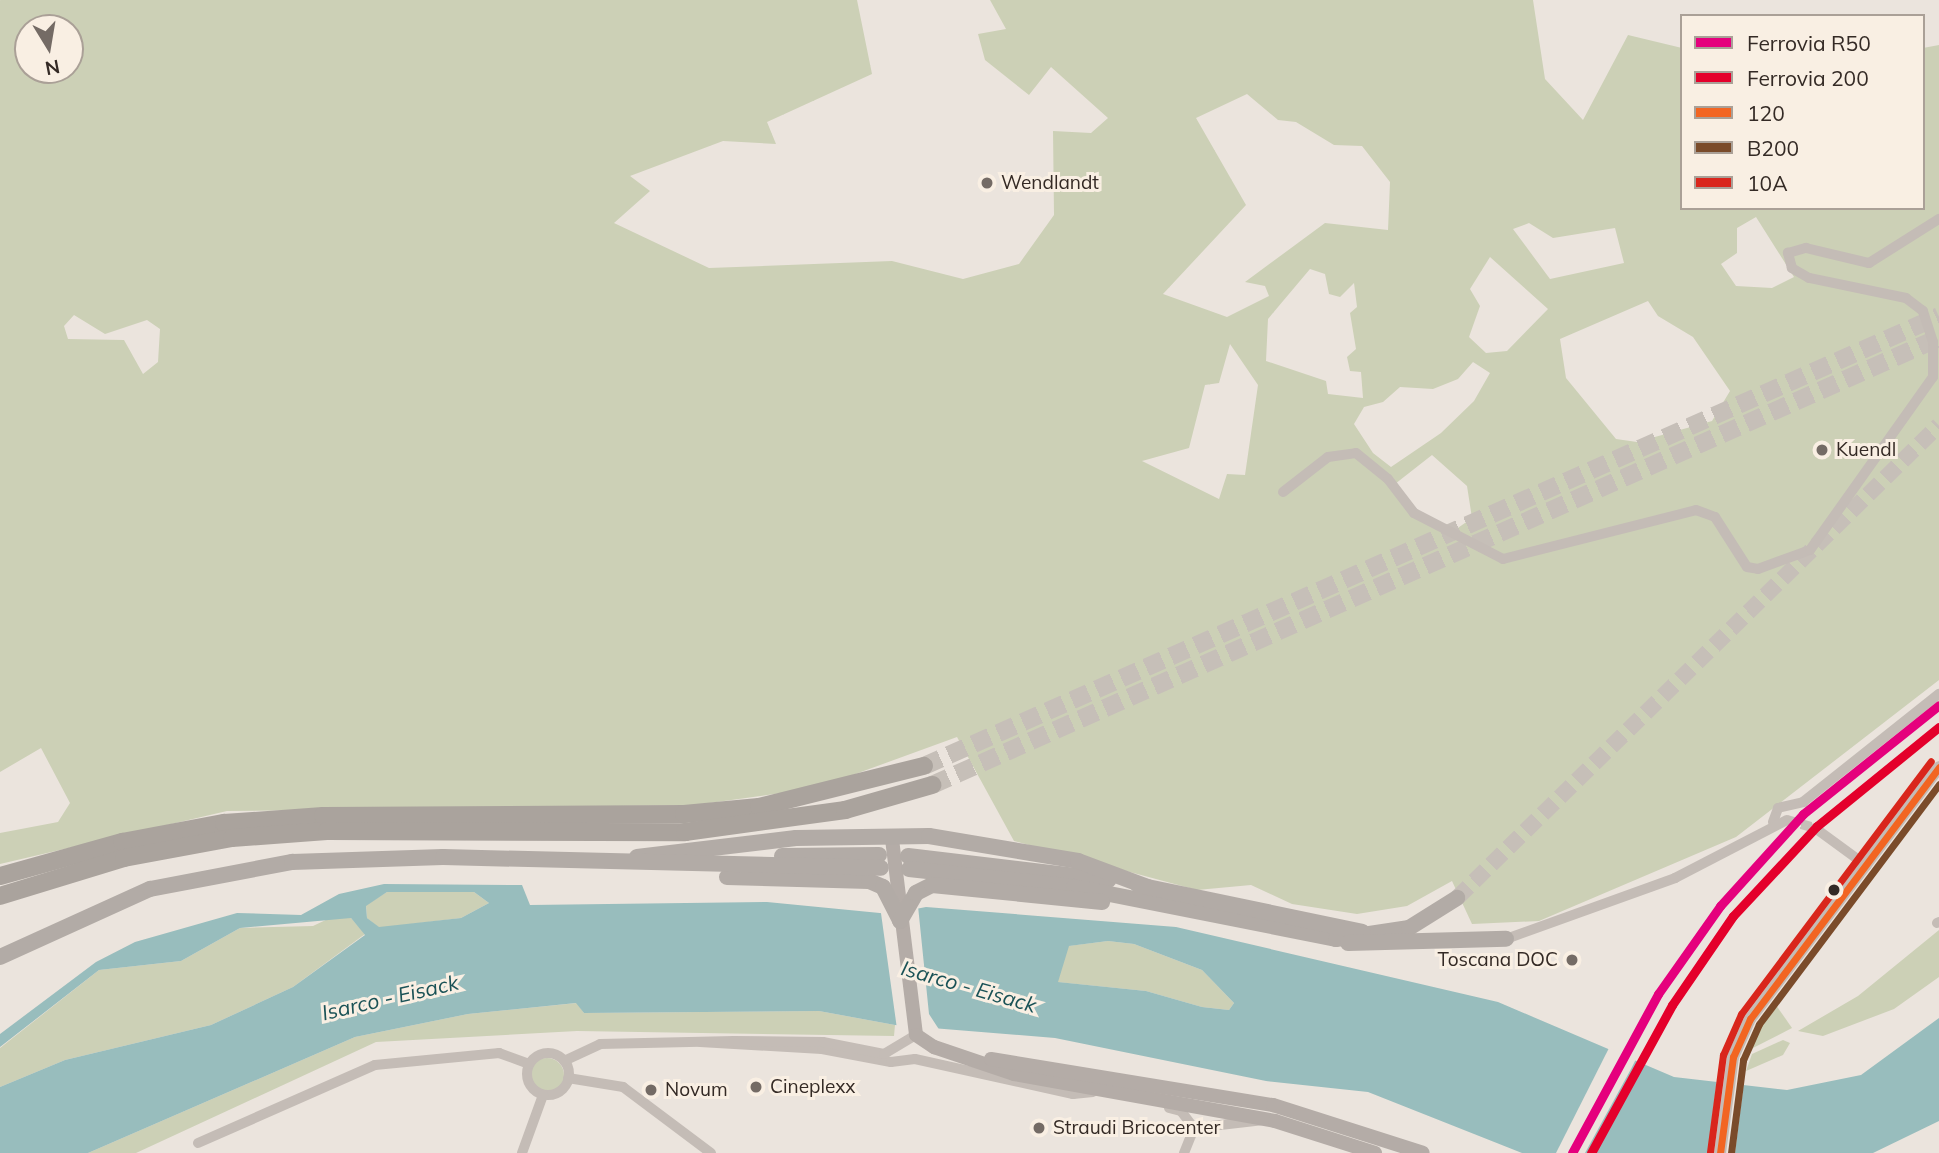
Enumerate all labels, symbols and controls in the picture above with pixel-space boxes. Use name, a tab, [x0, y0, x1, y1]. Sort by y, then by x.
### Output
north arrow	[14, 14, 84, 84]
legend	[1680, 14, 1925, 210]
text: Ferrovia R50	[1747, 30, 1871, 56]
text: N	[43, 54, 62, 81]
text: Ferrovia 200	[1747, 65, 1869, 91]
text: 120	[1747, 100, 1785, 126]
text: B200	[1747, 135, 1799, 161]
text: 10A	[1747, 170, 1788, 196]
place label: Wendlandt	[1001, 172, 1099, 194]
marker: Wendlandt	[979, 175, 995, 191]
place label: Kuendl	[1836, 439, 1896, 461]
marker: Kuendl	[1814, 442, 1830, 458]
unlabelled marker	[1827, 883, 1841, 897]
place label: Toscana DOC	[1438, 949, 1558, 971]
marker: Toscana DOC	[1564, 952, 1580, 968]
water label: Isarco - Eisack	[898, 955, 1040, 1017]
water label: Isarco - Eisack	[319, 969, 461, 1025]
place label: Cineplexx	[770, 1076, 855, 1098]
place label: Novum	[665, 1079, 728, 1101]
marker: Cineplexx	[748, 1079, 764, 1095]
marker: Novum	[643, 1082, 659, 1098]
place label: Straudi Bricocenter	[1053, 1117, 1220, 1139]
marker: Straudi Bricocenter	[1031, 1120, 1047, 1136]

